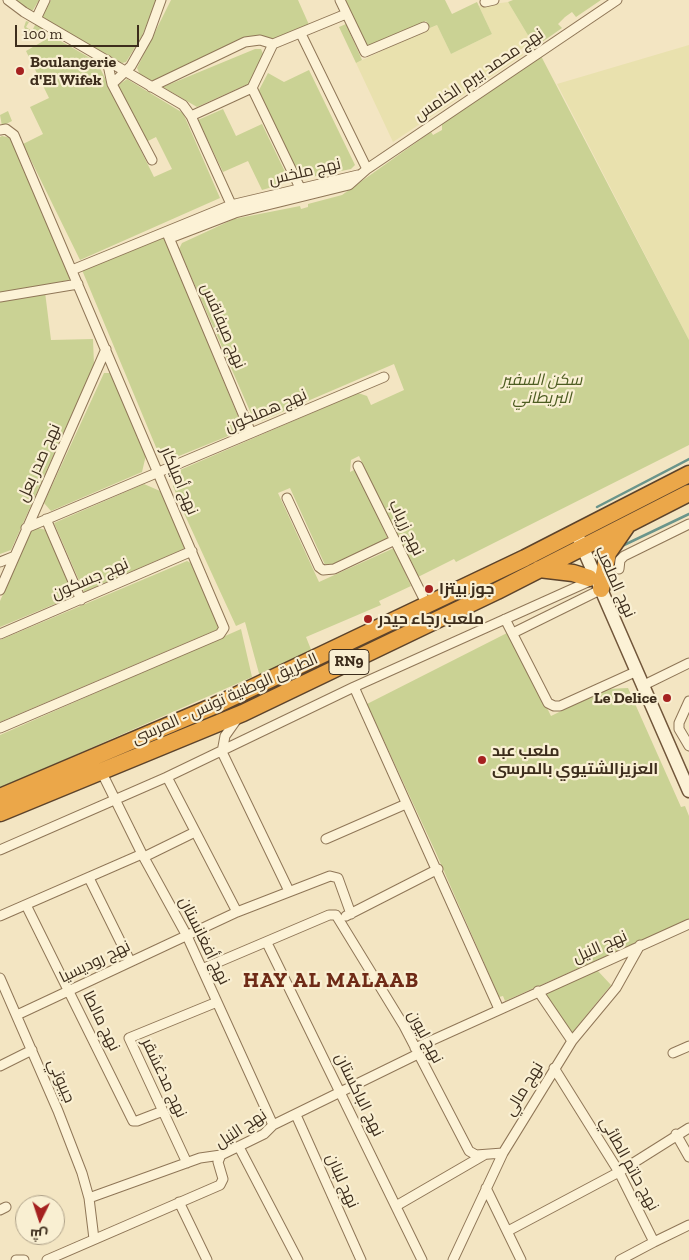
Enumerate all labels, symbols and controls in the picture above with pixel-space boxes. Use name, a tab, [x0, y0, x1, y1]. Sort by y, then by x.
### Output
scale bar	[18, 15, 141, 47]
text: 100 m	[23, 25, 62, 43]
street label: نهج محمد بيرم الخامس	[411, 25, 547, 125]
place label: Boulangerie d'El Wifek	[30, 52, 116, 90]
marker: Boulangerie d'El Wifek	[14, 65, 26, 77]
street label: نهج ملخس	[267, 154, 343, 190]
street label: نهج صيفاقس	[196, 280, 250, 372]
park label: سكن السفير البريطاني	[502, 370, 582, 408]
street label: نهج هملكون	[222, 385, 310, 437]
street label: نهج صدر بعل	[13, 421, 65, 505]
street label: نهج أميلكار	[156, 444, 202, 518]
street label: نهج زرياب	[384, 497, 428, 559]
street label: نهج الملعب	[591, 543, 639, 621]
street label: نهج جسكون	[49, 554, 131, 604]
place label: جوز بيتزا	[439, 579, 495, 599]
marker: جوز بيتزا	[423, 583, 435, 595]
place label: ملعب رجاء حيدر	[378, 609, 484, 629]
marker: ملعب رجاء حيدر	[362, 613, 374, 625]
street label: الطريق الوطنية تونس - المرسى	[129, 649, 321, 749]
road number: RN9	[329, 650, 369, 674]
place label: Le Delice	[594, 688, 657, 708]
marker: Le Delice	[661, 692, 673, 704]
place label: ملعب عبد العزيزالشتيوي بالمرسى	[492, 741, 658, 779]
marker: ملعب عبد العزيزالشتيوي بالمرسى	[476, 754, 488, 766]
street label: نهج أفغانستان	[174, 894, 234, 988]
street label: نهج النيل	[570, 926, 630, 968]
street label: نهج روديسيا	[56, 937, 134, 987]
district label: HAY AL MALAAB	[241, 968, 421, 994]
street label: نهج مالطا	[78, 988, 124, 1054]
street label: نهج ليون	[403, 1007, 447, 1067]
street label: نهج مدغشقر	[137, 1035, 191, 1121]
street label: نهج الباكستان	[331, 1050, 387, 1140]
street label: جيبوتي	[43, 1056, 79, 1106]
street label: نهج مالي	[500, 1058, 548, 1120]
street label: نهج النيل	[212, 1105, 270, 1153]
street label: نهج حاتم الطائي	[595, 1114, 663, 1214]
street label: نهج لبنان	[321, 1151, 363, 1211]
north arrow	[15, 1195, 65, 1245]
text: ش	[29, 1225, 49, 1244]

